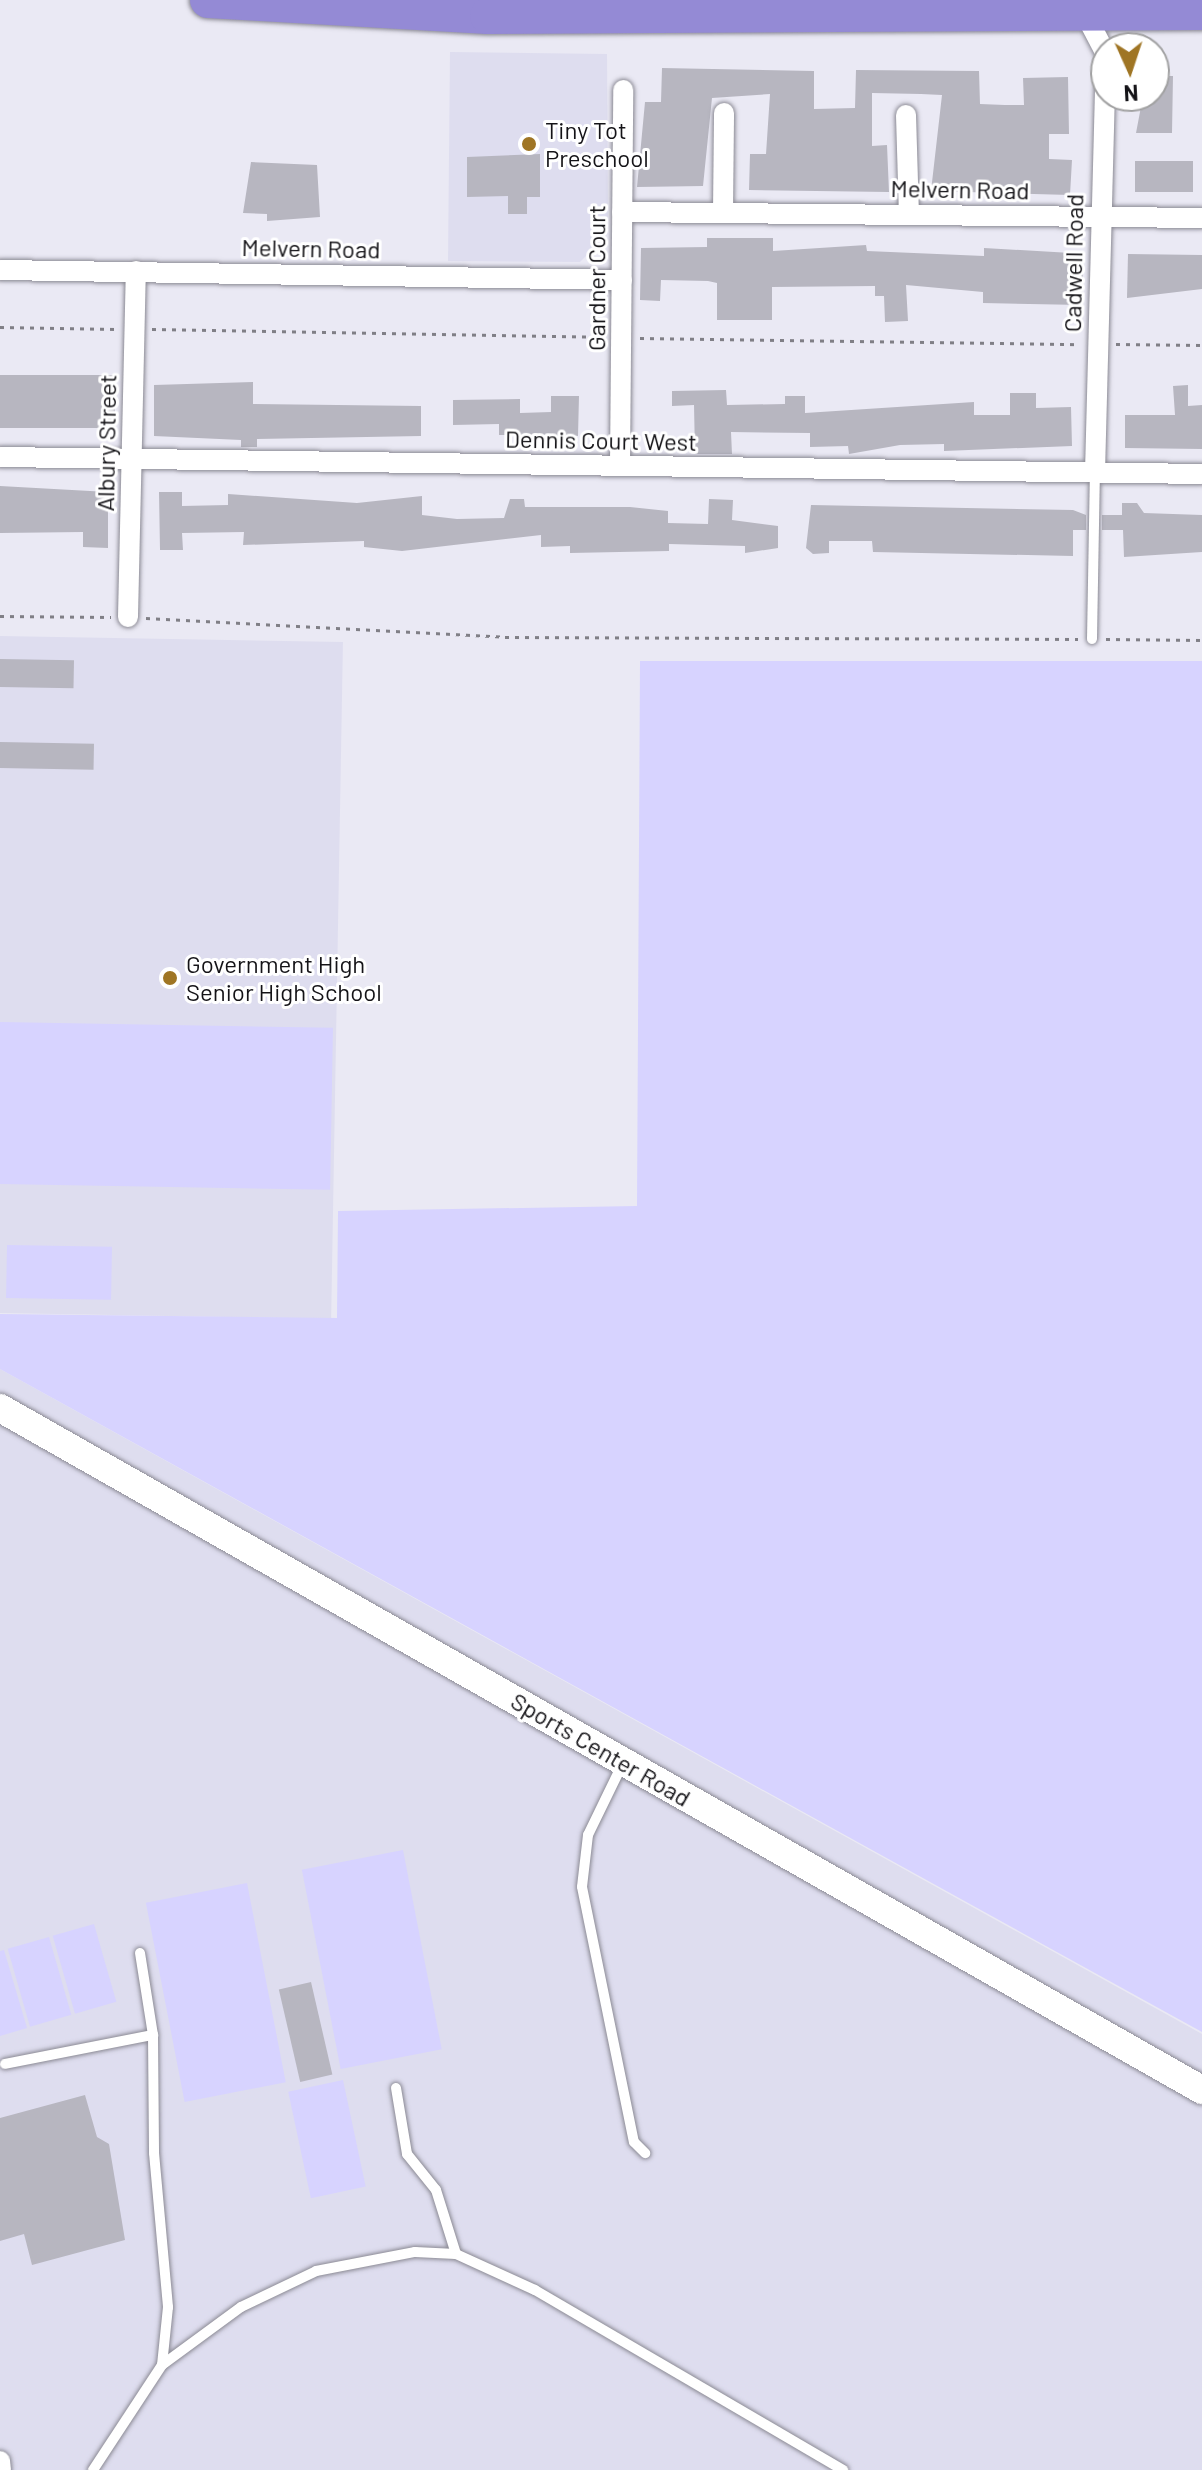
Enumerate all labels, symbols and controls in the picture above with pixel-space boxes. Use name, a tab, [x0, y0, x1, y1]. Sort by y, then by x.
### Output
north arrow	[1090, 32, 1170, 112]
text: N	[1123, 81, 1139, 107]
place label: Tiny Tot Preschool	[545, 116, 649, 172]
marker: Tiny Tot Preschool	[520, 135, 538, 153]
street label: Melvern Road	[890, 173, 1030, 205]
street label: Cadwell Road	[1057, 194, 1089, 332]
street label: Gardner Court	[582, 205, 610, 351]
street label: Melvern Road	[241, 232, 381, 264]
street label: Albury Street	[90, 374, 122, 512]
street label: Dennis Court West	[505, 424, 697, 456]
place label: Government High Senior High School	[186, 950, 382, 1006]
marker: Government High Senior High School	[161, 969, 179, 987]
street label: Sports Center Road	[506, 1686, 696, 1812]

